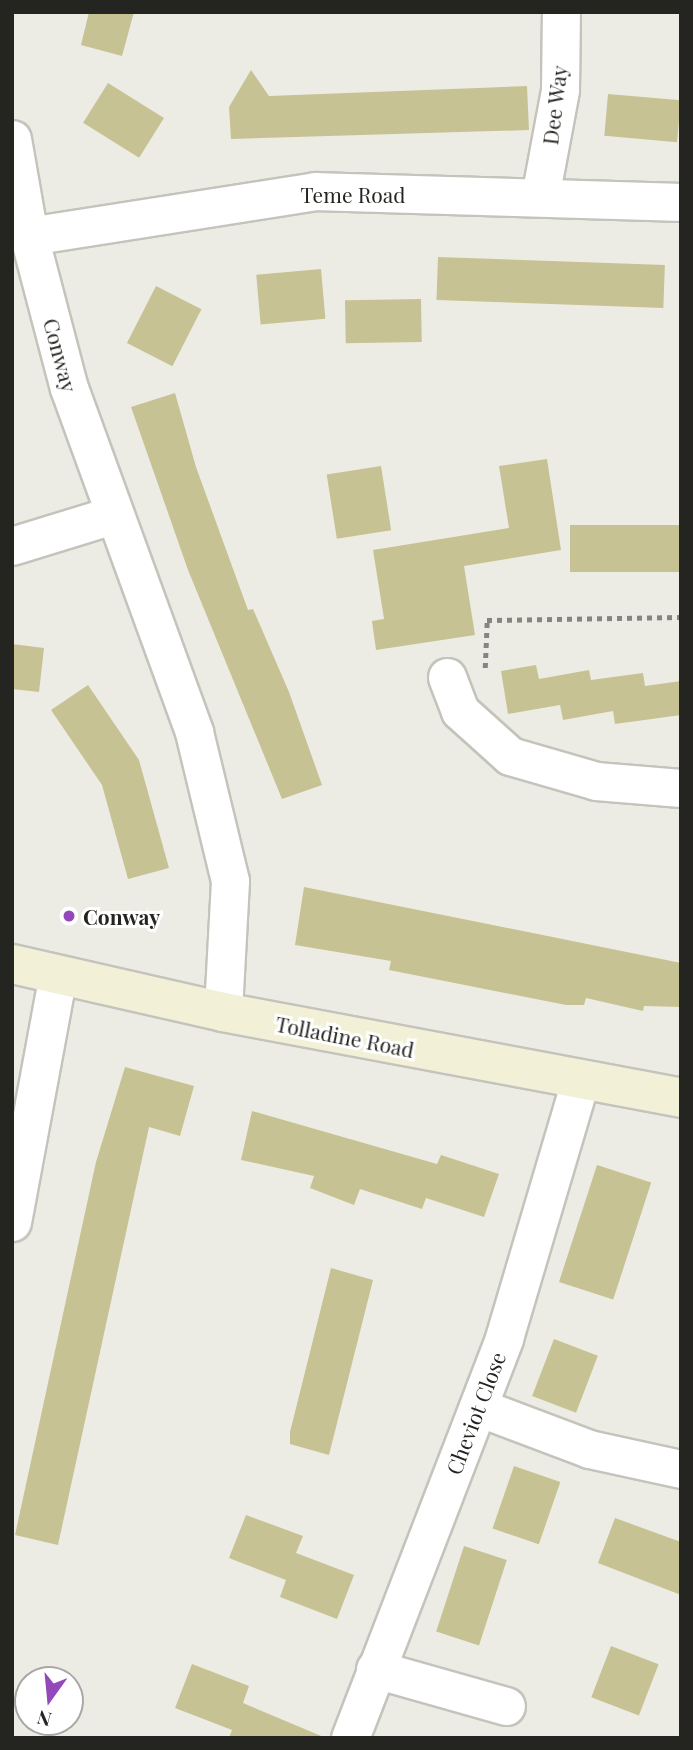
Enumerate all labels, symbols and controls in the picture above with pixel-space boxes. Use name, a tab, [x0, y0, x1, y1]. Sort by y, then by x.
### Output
street label: Dee Way	[537, 63, 571, 147]
street label: Teme Road	[300, 181, 406, 207]
street label: Conway	[39, 315, 83, 395]
place label: Conway	[83, 903, 160, 929]
marker: Conway	[61, 908, 77, 924]
street label: Tolladine Road	[274, 1010, 416, 1062]
street label: Cheviot Close	[440, 1348, 510, 1478]
north arrow	[14, 1666, 84, 1736]
text: N	[34, 1705, 54, 1734]

